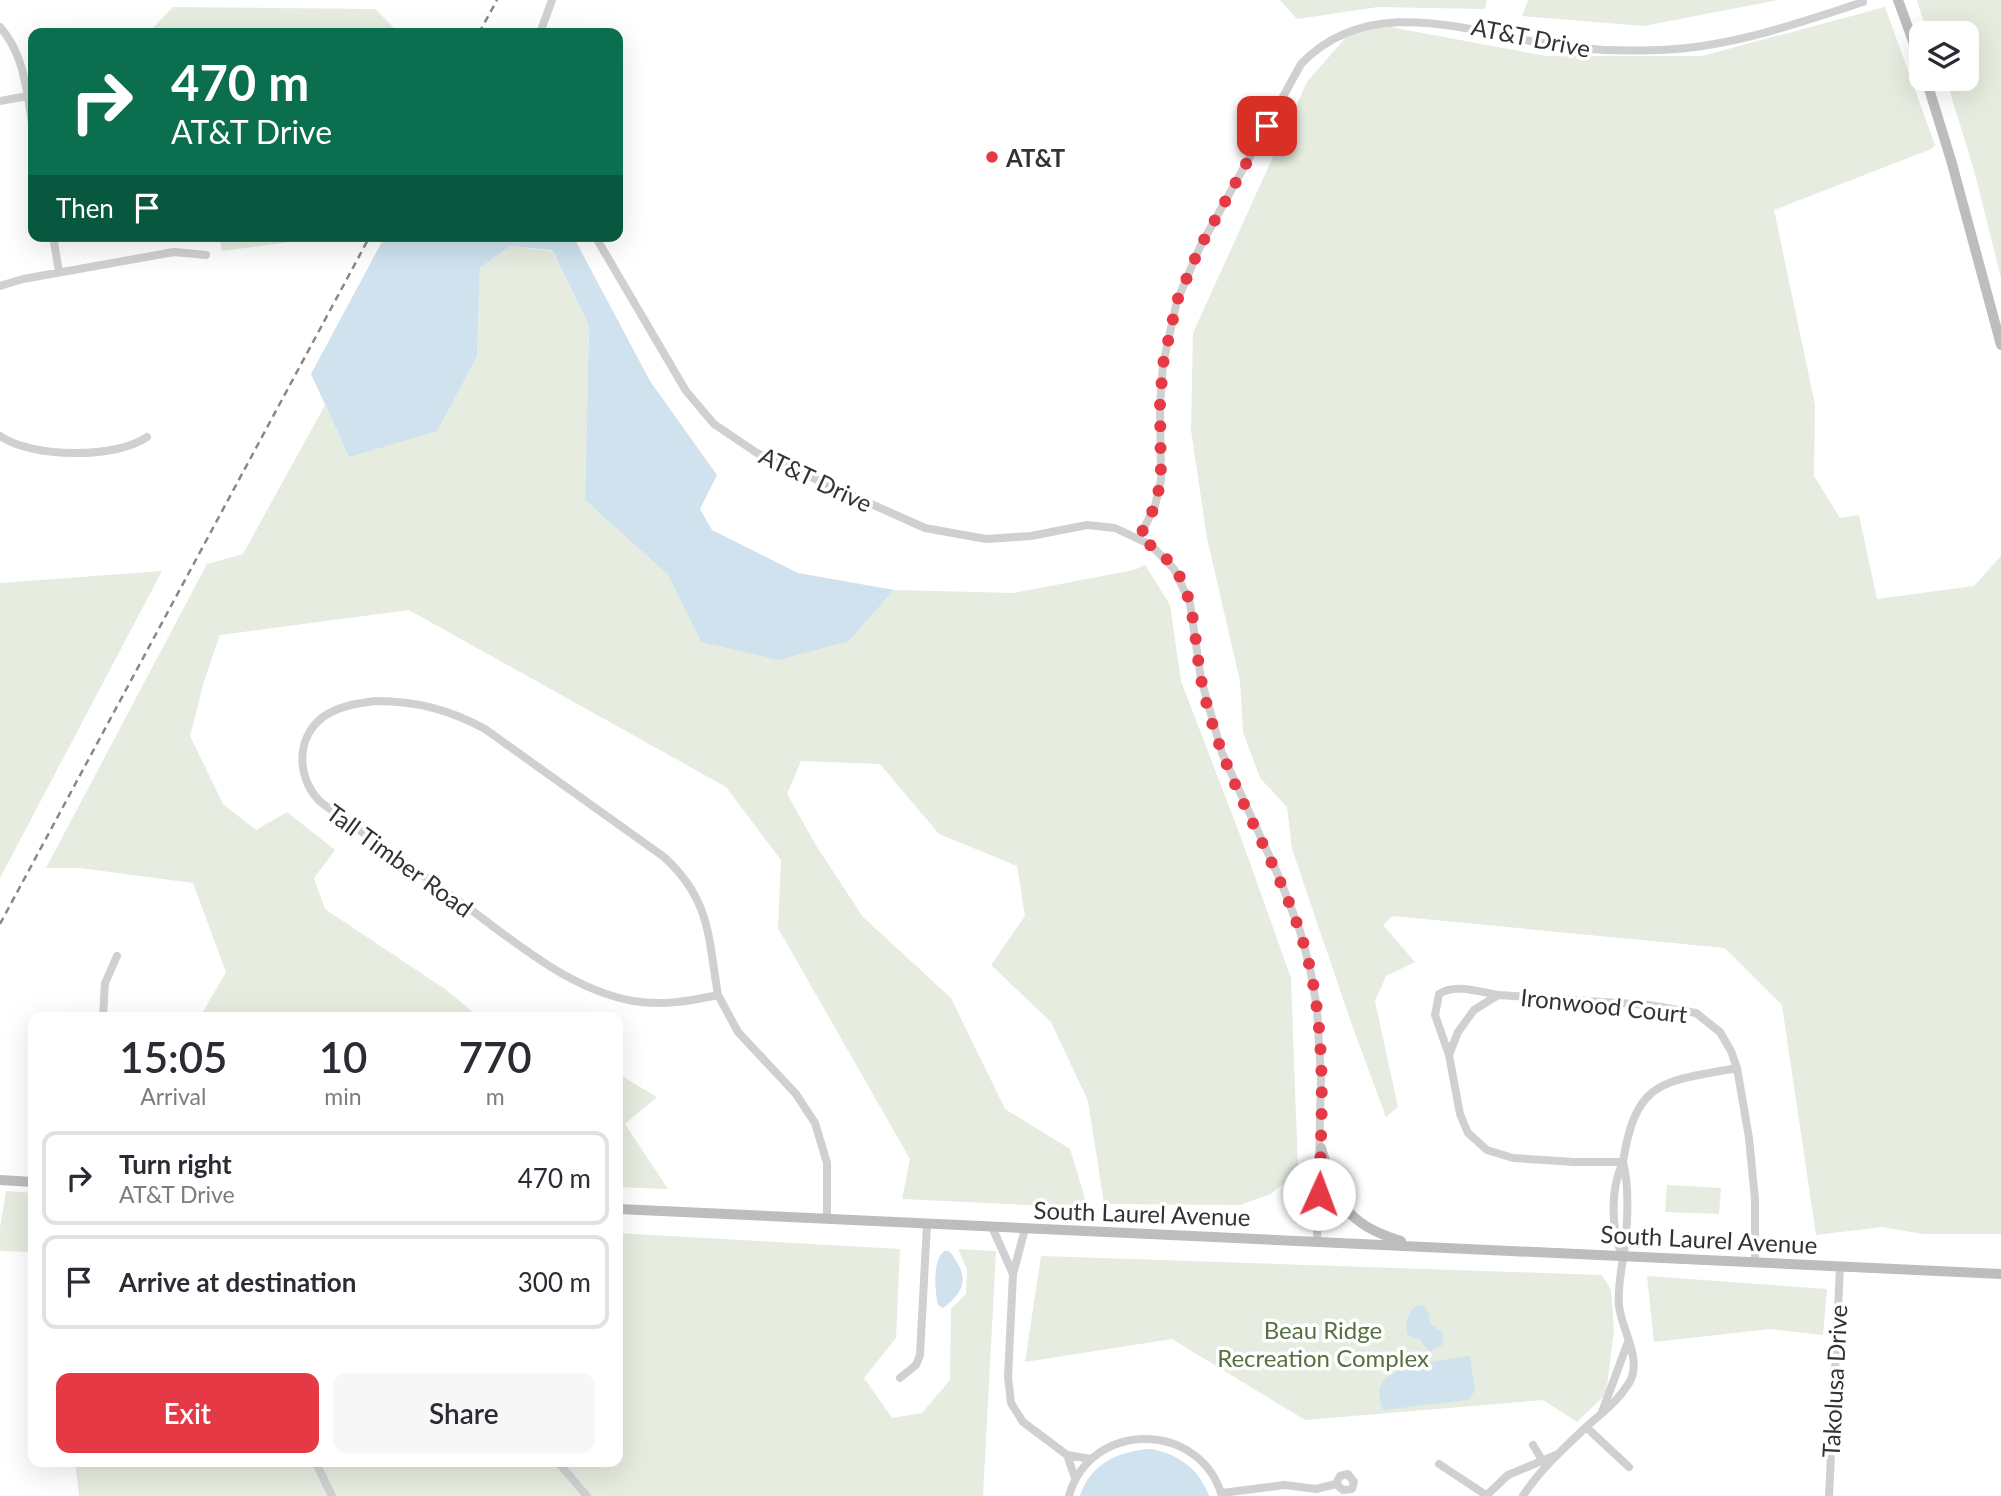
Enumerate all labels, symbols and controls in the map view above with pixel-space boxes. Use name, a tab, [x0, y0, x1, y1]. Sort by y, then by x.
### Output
street label: AT&T Drive	[1469, 11, 1593, 63]
map controls	[1909, 21, 1979, 91]
button: layers	[1909, 21, 1979, 91]
text: 470 m	[171, 53, 309, 111]
icon: right	[56, 56, 147, 147]
pin	[1237, 96, 1297, 156]
icon: arrive	[1248, 107, 1286, 145]
text: AT&T Drive	[171, 112, 332, 151]
place label: AT&T	[1005, 143, 1066, 172]
marker: AT&T	[984, 149, 1000, 165]
icon: arrive	[128, 189, 166, 227]
text: Then	[56, 192, 114, 224]
street label: AT&T Drive	[755, 440, 877, 518]
street label: Tall Timber Road	[321, 797, 479, 923]
street label: Ironwood Court	[1519, 982, 1689, 1028]
text: 15:05	[119, 1032, 227, 1082]
text: 10	[319, 1032, 367, 1082]
text: 770	[459, 1032, 532, 1082]
text: Arrival	[140, 1082, 206, 1110]
text: min	[324, 1082, 362, 1110]
text: m	[486, 1082, 505, 1110]
text: Turn right	[119, 1148, 232, 1180]
position arrow	[1282, 1157, 1356, 1231]
icon: right	[60, 1159, 98, 1197]
text: 470 m	[518, 1162, 591, 1194]
text: AT&T Drive	[119, 1180, 235, 1208]
street label: South Laurel Avenue	[1033, 1195, 1251, 1231]
street label: South Laurel Avenue	[1600, 1219, 1818, 1259]
icon: arrive	[60, 1263, 98, 1301]
text: Arrive at destination	[119, 1266, 356, 1298]
text: 300 m	[518, 1266, 591, 1298]
street label: Takolusa Drive	[1816, 1304, 1852, 1458]
park label: Beau Ridge Recreation Complex	[1217, 1315, 1429, 1372]
button: Exit	[56, 1373, 319, 1453]
button: Share	[333, 1373, 595, 1453]

